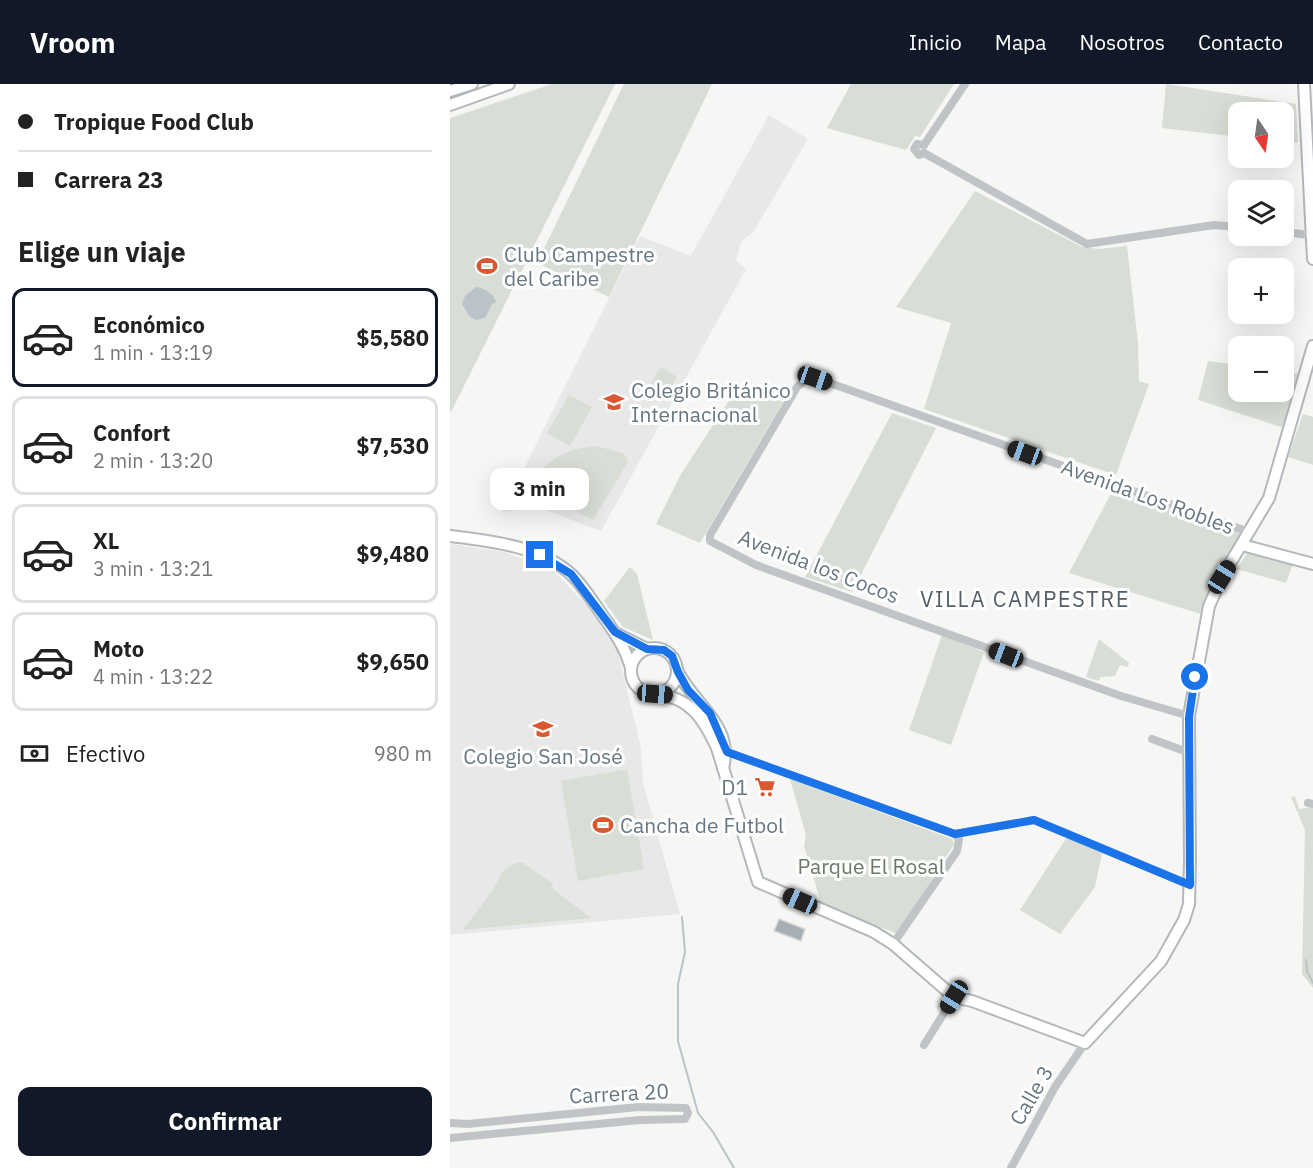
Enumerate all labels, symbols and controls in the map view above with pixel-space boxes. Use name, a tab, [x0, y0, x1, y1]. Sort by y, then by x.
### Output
text: Vroom	[30, 24, 115, 61]
text: Inicio	[909, 28, 962, 56]
text: Mapa	[995, 28, 1047, 56]
text: Nosotros	[1080, 28, 1165, 56]
text: Contacto	[1198, 28, 1283, 56]
north arrow	[1228, 102, 1294, 168]
map controls	[1228, 102, 1294, 402]
text: Tropique Food Club	[54, 107, 254, 136]
text: Carrera 23	[54, 165, 164, 194]
button: layers	[1228, 180, 1294, 246]
text: Elige un viaje	[18, 234, 186, 269]
place label: Club Campestre del Caribe	[504, 240, 655, 292]
sports icon: Club Campestre del Caribe	[475, 254, 499, 278]
button: +	[1228, 258, 1294, 324]
text: Económico	[93, 310, 205, 339]
icon: car	[21, 311, 75, 365]
text: $5,580	[356, 323, 429, 352]
button: −	[1228, 336, 1294, 402]
text: 1 min · 13:19	[93, 339, 213, 366]
car	[795, 364, 835, 392]
place label: Colegio Británico Internacional	[631, 376, 791, 428]
school or university icon: Colegio Británico Internacional	[602, 390, 626, 414]
text: Confort	[93, 418, 171, 447]
icon: car	[21, 419, 75, 473]
text: $7,530	[356, 431, 429, 460]
car	[1005, 438, 1045, 468]
text: 2 min · 13:20	[93, 447, 213, 474]
street label: Avenida Los Robles	[1058, 452, 1238, 540]
callout: 3 min	[490, 468, 590, 510]
text: 3 min	[513, 475, 566, 502]
street label: Avenida los Cocos	[735, 522, 903, 610]
text: XL	[93, 526, 119, 555]
icon: car	[21, 527, 75, 581]
text: $9,480	[356, 539, 429, 568]
route end	[526, 541, 553, 568]
text: 3 min · 13:21	[93, 555, 213, 582]
car	[1205, 557, 1239, 597]
district label: VILLA CAMPESTRE	[920, 584, 1130, 613]
text: Moto	[93, 634, 144, 663]
icon: car	[21, 635, 75, 689]
car	[986, 640, 1026, 670]
text: $9,650	[356, 647, 429, 676]
text: 4 min · 13:22	[93, 663, 213, 690]
route start	[1181, 663, 1208, 690]
car	[636, 684, 674, 704]
school or university icon: Colegio San José	[531, 717, 555, 741]
icon: cash	[18, 737, 51, 770]
text: Efectivo	[66, 739, 145, 768]
text: 980 m	[374, 740, 432, 767]
place label: Colegio San José	[463, 742, 623, 770]
place label: D1	[721, 773, 748, 801]
supermarket icon: D1	[753, 775, 777, 799]
place label: Cancha de Futbol	[620, 811, 784, 839]
sports icon: Cancha de Futbol	[591, 813, 615, 837]
park label: Parque El Rosal	[798, 852, 945, 880]
car	[780, 885, 820, 917]
car	[937, 977, 971, 1017]
street label: Calle 3	[1003, 1060, 1059, 1130]
street label: Carrera 20	[568, 1076, 670, 1110]
button: Confirmar	[18, 1087, 432, 1156]

